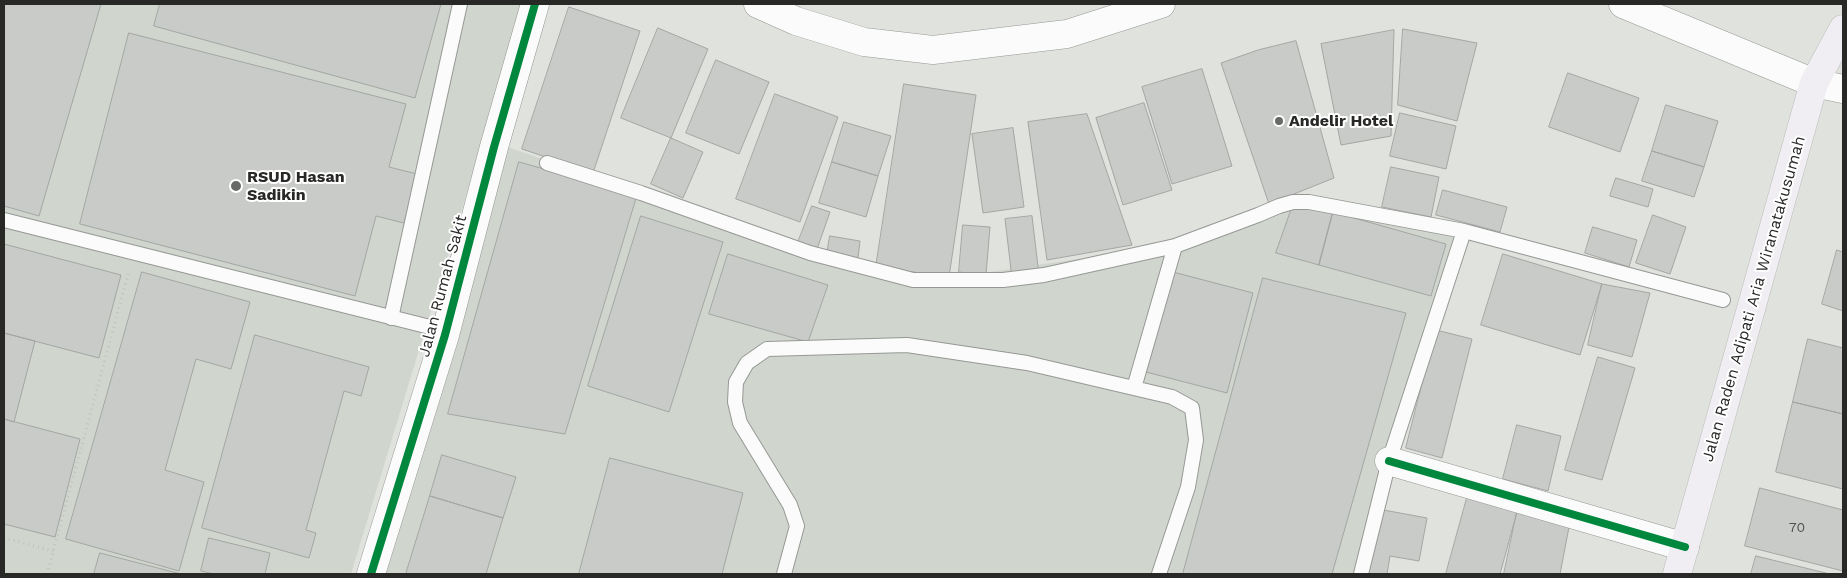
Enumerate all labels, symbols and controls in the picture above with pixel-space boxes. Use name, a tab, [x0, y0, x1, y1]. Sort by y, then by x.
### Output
place label: Andelir Hotel	[1289, 111, 1393, 131]
marker: Andelir Hotel	[1273, 115, 1285, 127]
street label: Jalan Raden Adipati Aria Wiranatakusumah	[1698, 134, 1810, 464]
place label: RSUD Hasan Sadikin	[247, 167, 345, 205]
marker: RSUD Hasan Sadikin	[229, 179, 243, 193]
street label: Jalan Rumah Sakit	[415, 213, 471, 359]
house number: 70	[1789, 520, 1805, 536]

